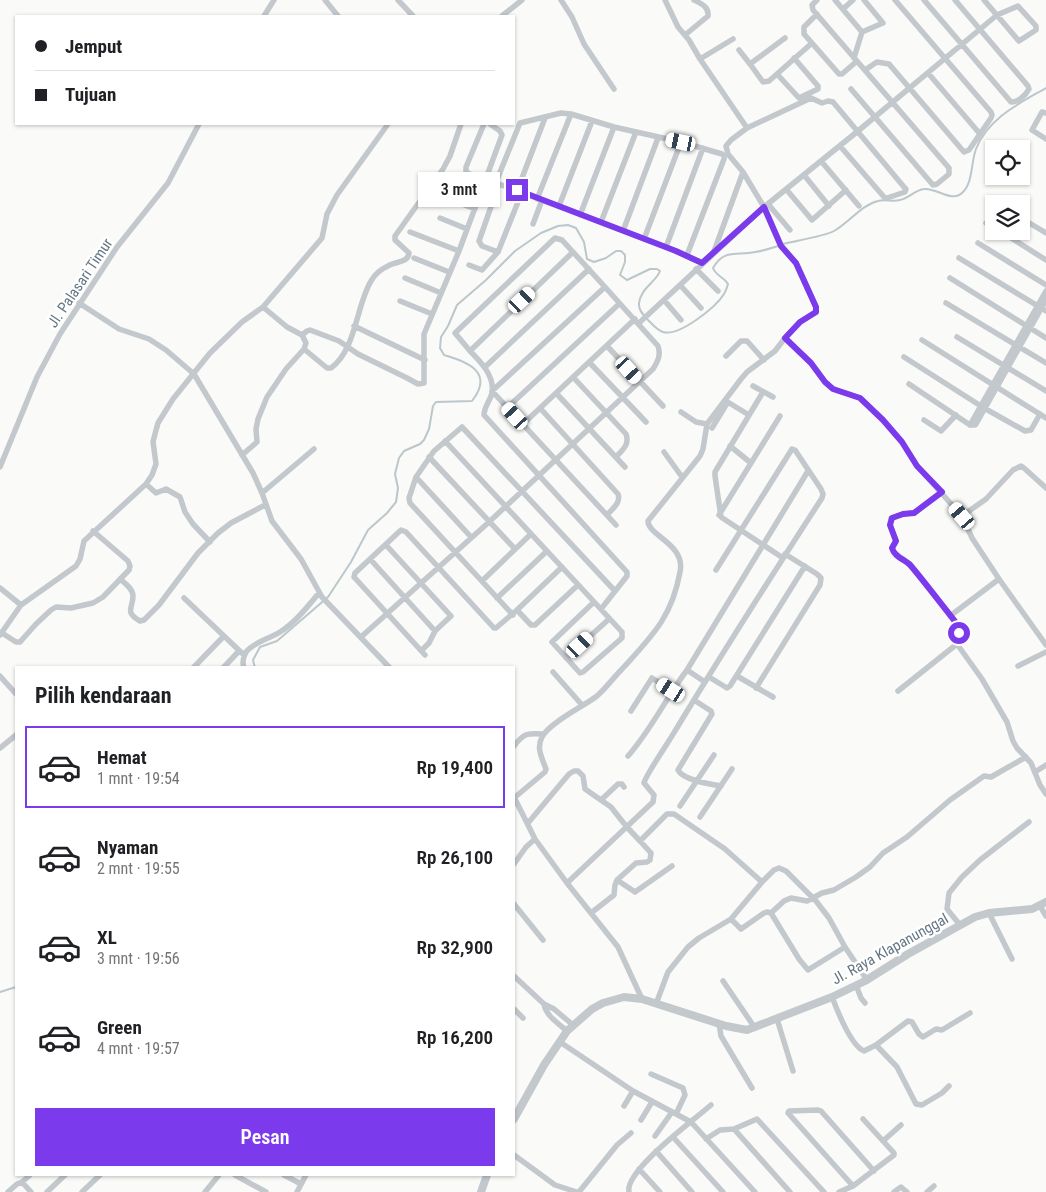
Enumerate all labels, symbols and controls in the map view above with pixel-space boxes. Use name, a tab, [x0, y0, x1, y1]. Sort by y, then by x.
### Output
text: Jemput	[65, 35, 122, 58]
text: Tujuan	[65, 83, 116, 106]
car	[664, 132, 697, 152]
map controls	[985, 140, 1030, 240]
button: locate	[985, 140, 1030, 185]
callout: 3 mnt	[417, 172, 500, 208]
route end	[506, 179, 528, 201]
text: 3 mnt	[441, 180, 477, 199]
button: layers	[985, 195, 1030, 240]
street label: Jl. Palasari Timur	[44, 235, 117, 331]
car	[505, 284, 538, 316]
car	[613, 354, 644, 386]
car	[499, 400, 530, 432]
car	[946, 500, 977, 532]
route start	[948, 622, 970, 644]
car	[563, 629, 596, 661]
car	[654, 676, 687, 704]
text: Pilih kendaraan	[35, 683, 171, 708]
icon: car	[37, 745, 82, 790]
text: Hemat	[97, 746, 147, 769]
text: Rp 19,400	[417, 756, 493, 779]
text: 1 mnt · 19:54	[97, 769, 180, 788]
icon: car	[37, 835, 82, 880]
text: Nyaman	[97, 836, 158, 859]
text: Rp 26,100	[417, 846, 493, 869]
text: 2 mnt · 19:55	[97, 859, 180, 878]
street label: Jl. Raya Klapanunggal	[829, 909, 951, 989]
icon: car	[37, 925, 82, 970]
text: XL	[97, 926, 117, 949]
text: Rp 32,900	[417, 936, 493, 959]
text: 3 mnt · 19:56	[97, 949, 180, 968]
icon: car	[37, 1015, 82, 1060]
text: Green	[97, 1016, 142, 1039]
text: Rp 16,200	[417, 1026, 493, 1049]
text: 4 mnt · 19:57	[97, 1039, 180, 1058]
button: Pesan	[35, 1108, 495, 1166]

